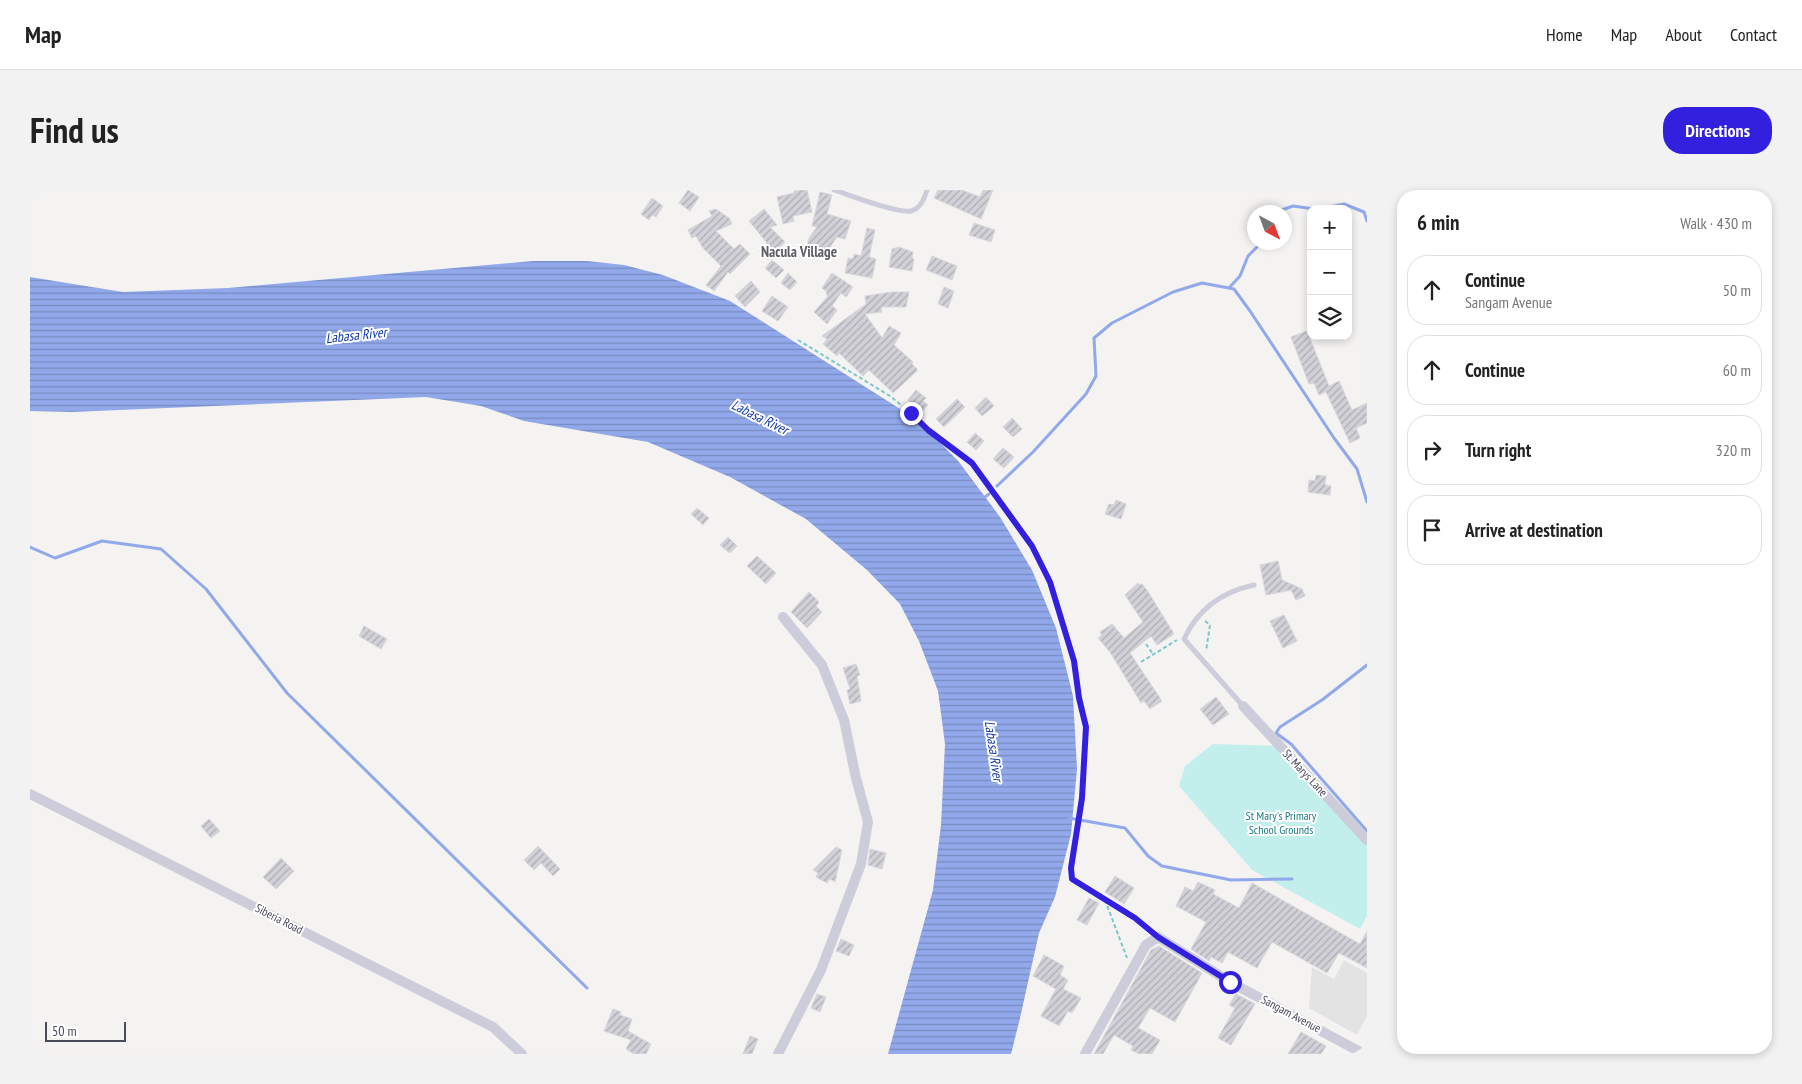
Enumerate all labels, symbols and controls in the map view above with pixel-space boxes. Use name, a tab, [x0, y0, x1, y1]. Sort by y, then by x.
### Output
text: Map	[25, 19, 62, 50]
text: Home	[1546, 23, 1583, 46]
text: Map	[1611, 23, 1637, 46]
text: About	[1665, 23, 1702, 46]
text: Contact	[1730, 23, 1777, 46]
text: Find us	[30, 107, 119, 153]
button: Directions	[1663, 107, 1772, 154]
north arrow	[1247, 205, 1292, 250]
map controls	[1307, 205, 1352, 340]
button: +	[1307, 205, 1352, 250]
text: 6 min	[1417, 209, 1459, 236]
text: Walk · 430 m	[1680, 213, 1752, 233]
district label: Nacula Village	[761, 242, 837, 261]
button: −	[1307, 250, 1352, 295]
text: Continue	[1465, 268, 1525, 292]
icon: ahead	[1418, 276, 1446, 304]
text: 50 m	[1723, 280, 1751, 300]
text: Sangam Avenue	[1465, 292, 1552, 312]
button: layers	[1307, 295, 1352, 340]
water label: Labasa River	[325, 323, 389, 347]
icon: ahead	[1418, 356, 1446, 384]
text: Continue	[1465, 358, 1525, 382]
text: 60 m	[1723, 360, 1751, 380]
water label: Labasa River	[729, 396, 793, 439]
route end	[900, 402, 923, 425]
icon: right	[1418, 436, 1446, 464]
text: Turn right	[1465, 438, 1531, 462]
text: 320 m	[1716, 440, 1751, 460]
icon: arrive	[1418, 516, 1446, 544]
text: Arrive at destination	[1465, 518, 1603, 542]
water label: Labasa River	[981, 720, 1007, 785]
street label: St. Marys Lane	[1280, 746, 1331, 799]
park label: St Mary's Primary School Grounds	[1246, 808, 1317, 837]
street label: Siberia Road	[253, 900, 306, 937]
route start	[1219, 971, 1242, 994]
street label: Sangam Avenue	[1259, 992, 1324, 1036]
scale bar	[45, 1019, 126, 1042]
text: 50 m	[52, 1022, 77, 1040]

